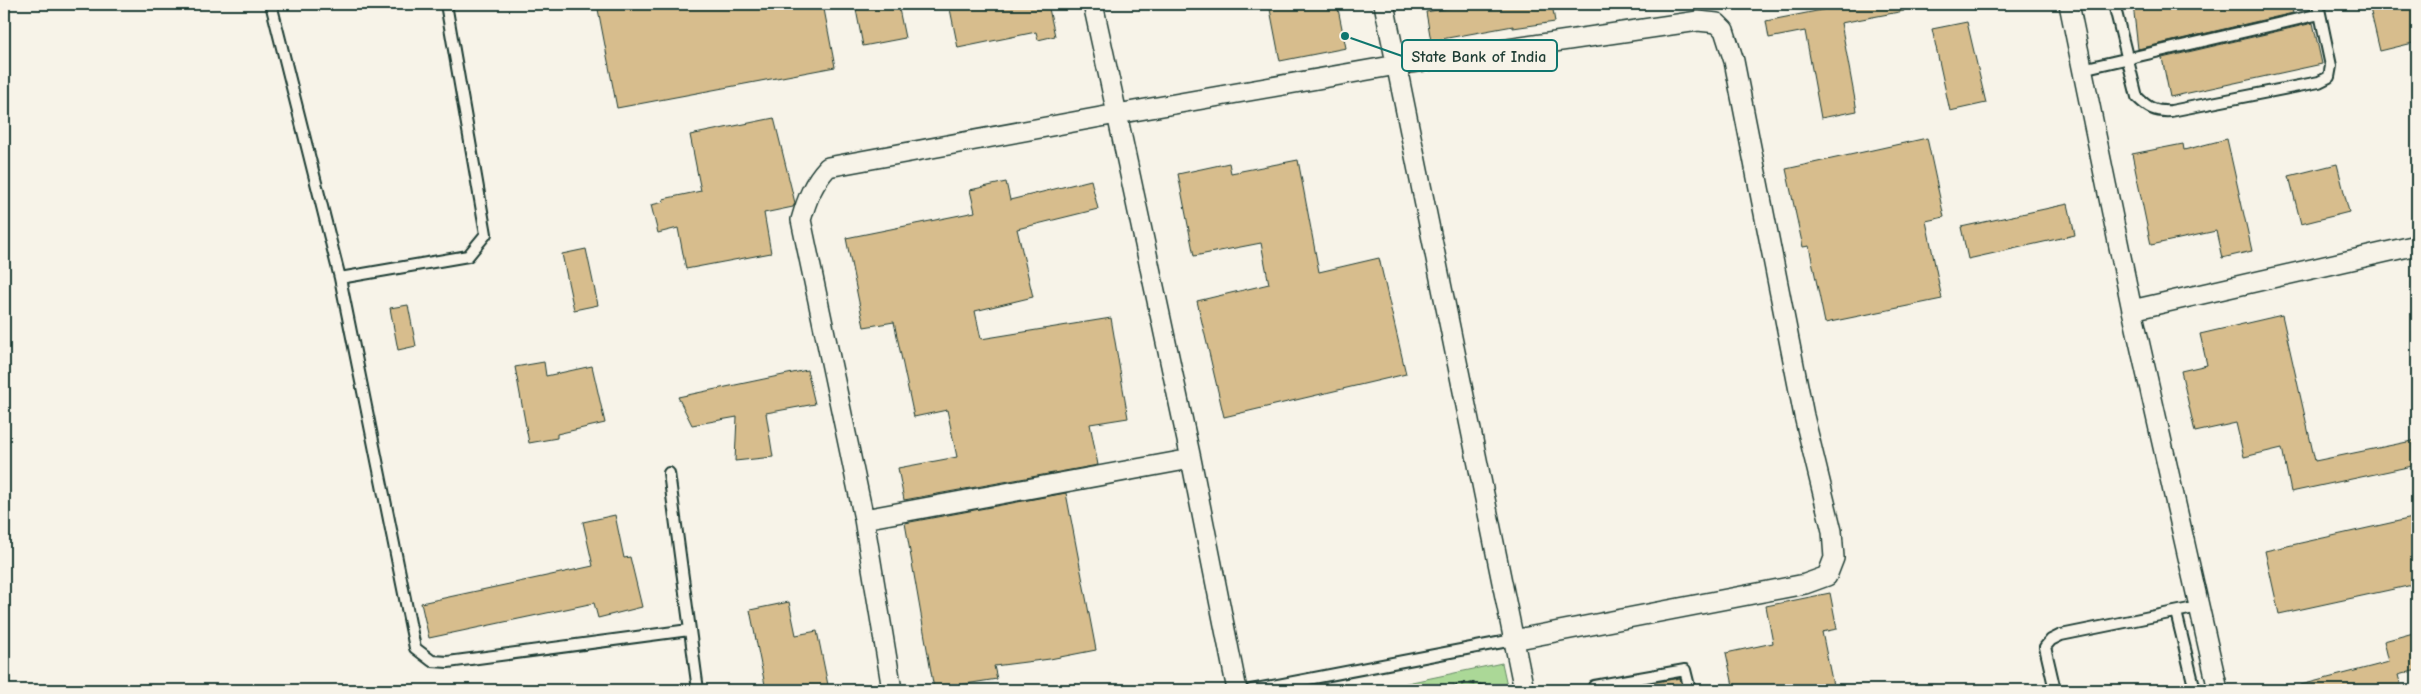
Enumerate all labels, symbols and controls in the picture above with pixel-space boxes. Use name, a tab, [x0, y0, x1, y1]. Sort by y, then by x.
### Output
callout: State Bank of India	[1402, 40, 1557, 71]
text: State Bank of India	[1412, 48, 1546, 66]

